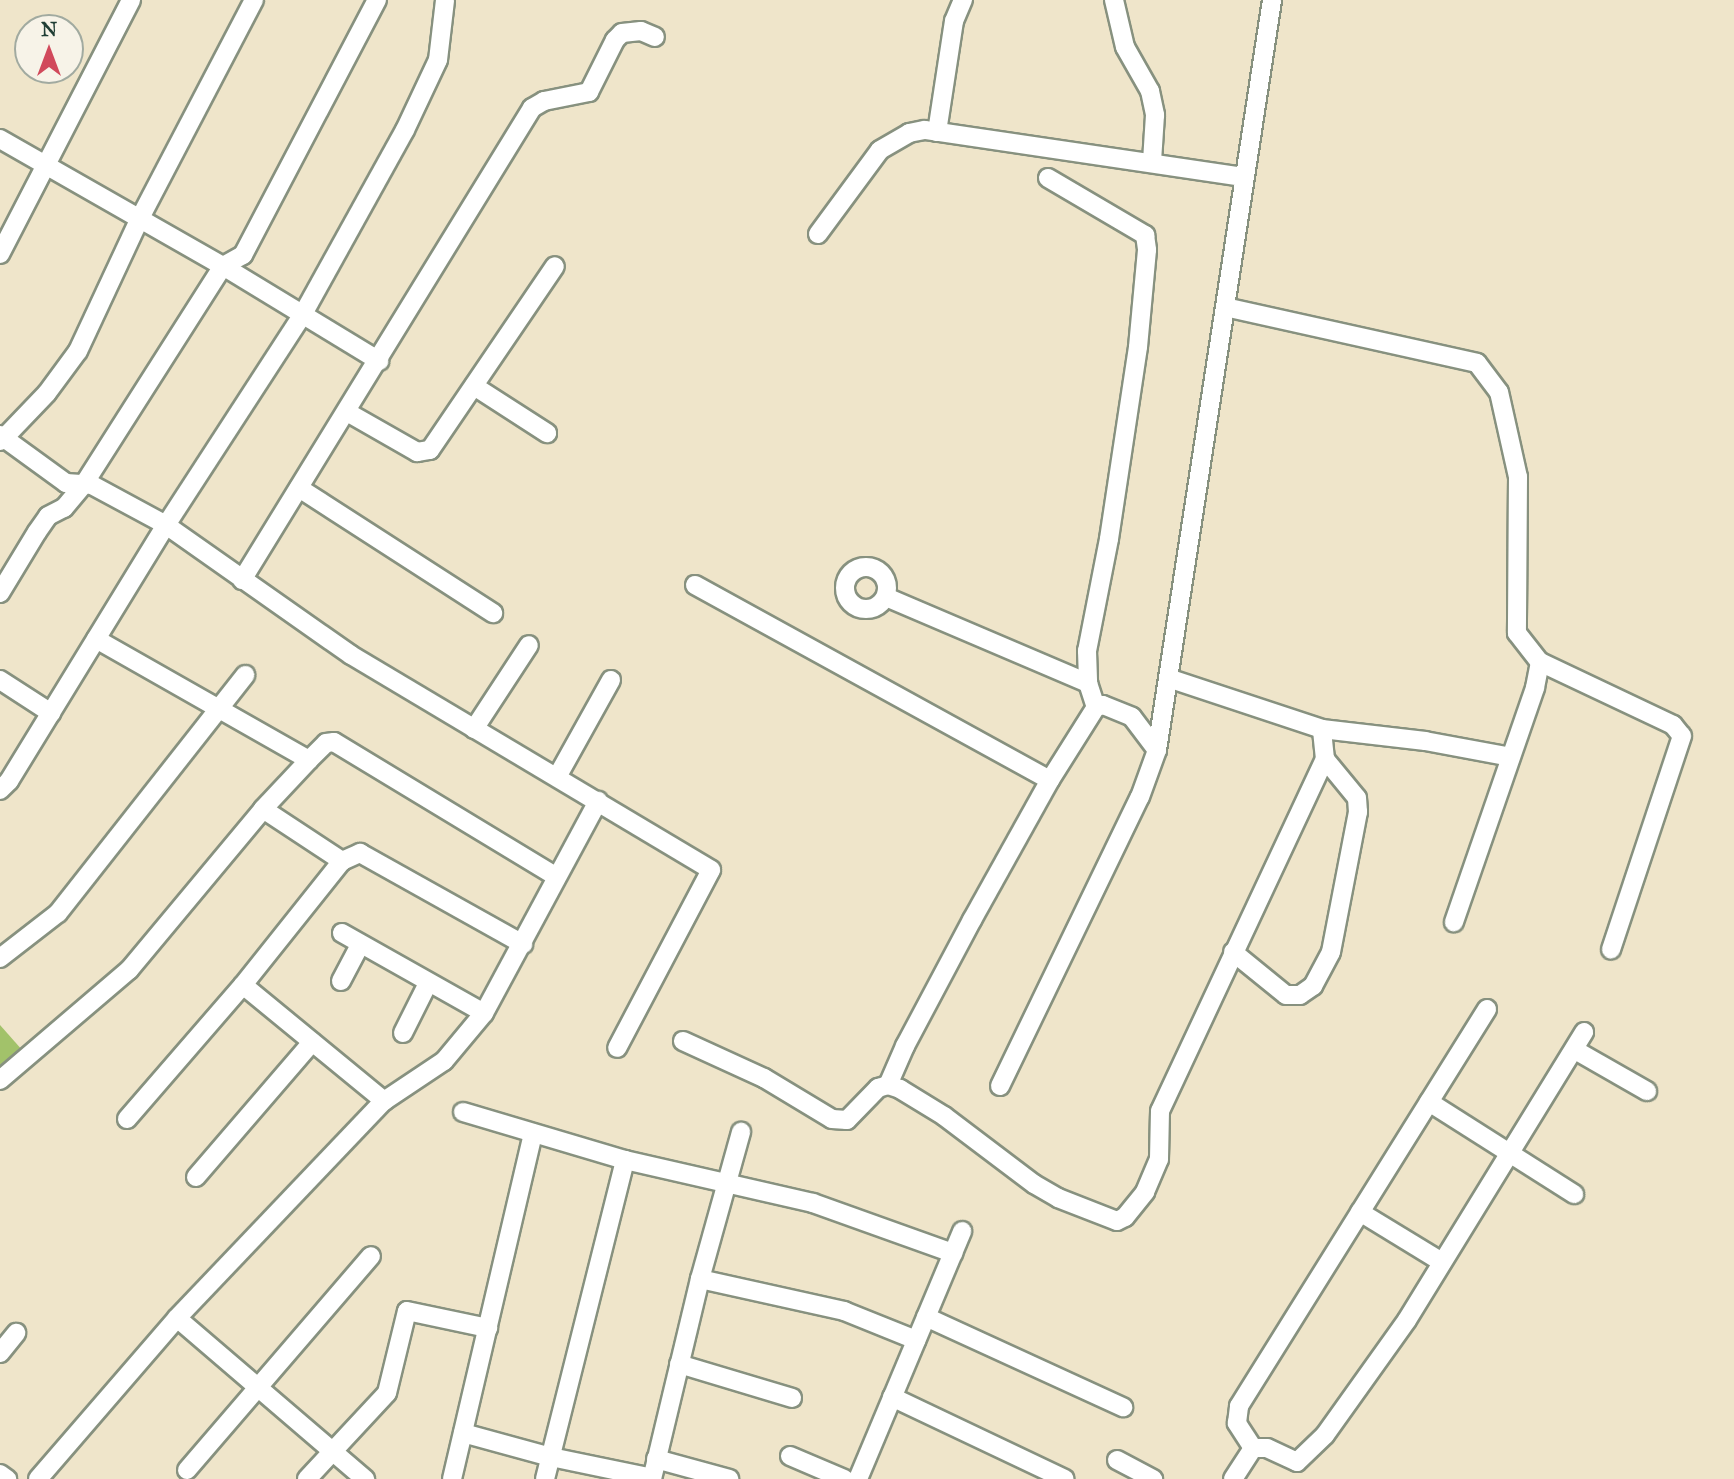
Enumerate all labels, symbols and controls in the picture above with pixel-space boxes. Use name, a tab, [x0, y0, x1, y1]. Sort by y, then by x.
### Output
north arrow	[14, 14, 84, 84]
text: N	[41, 18, 57, 41]

